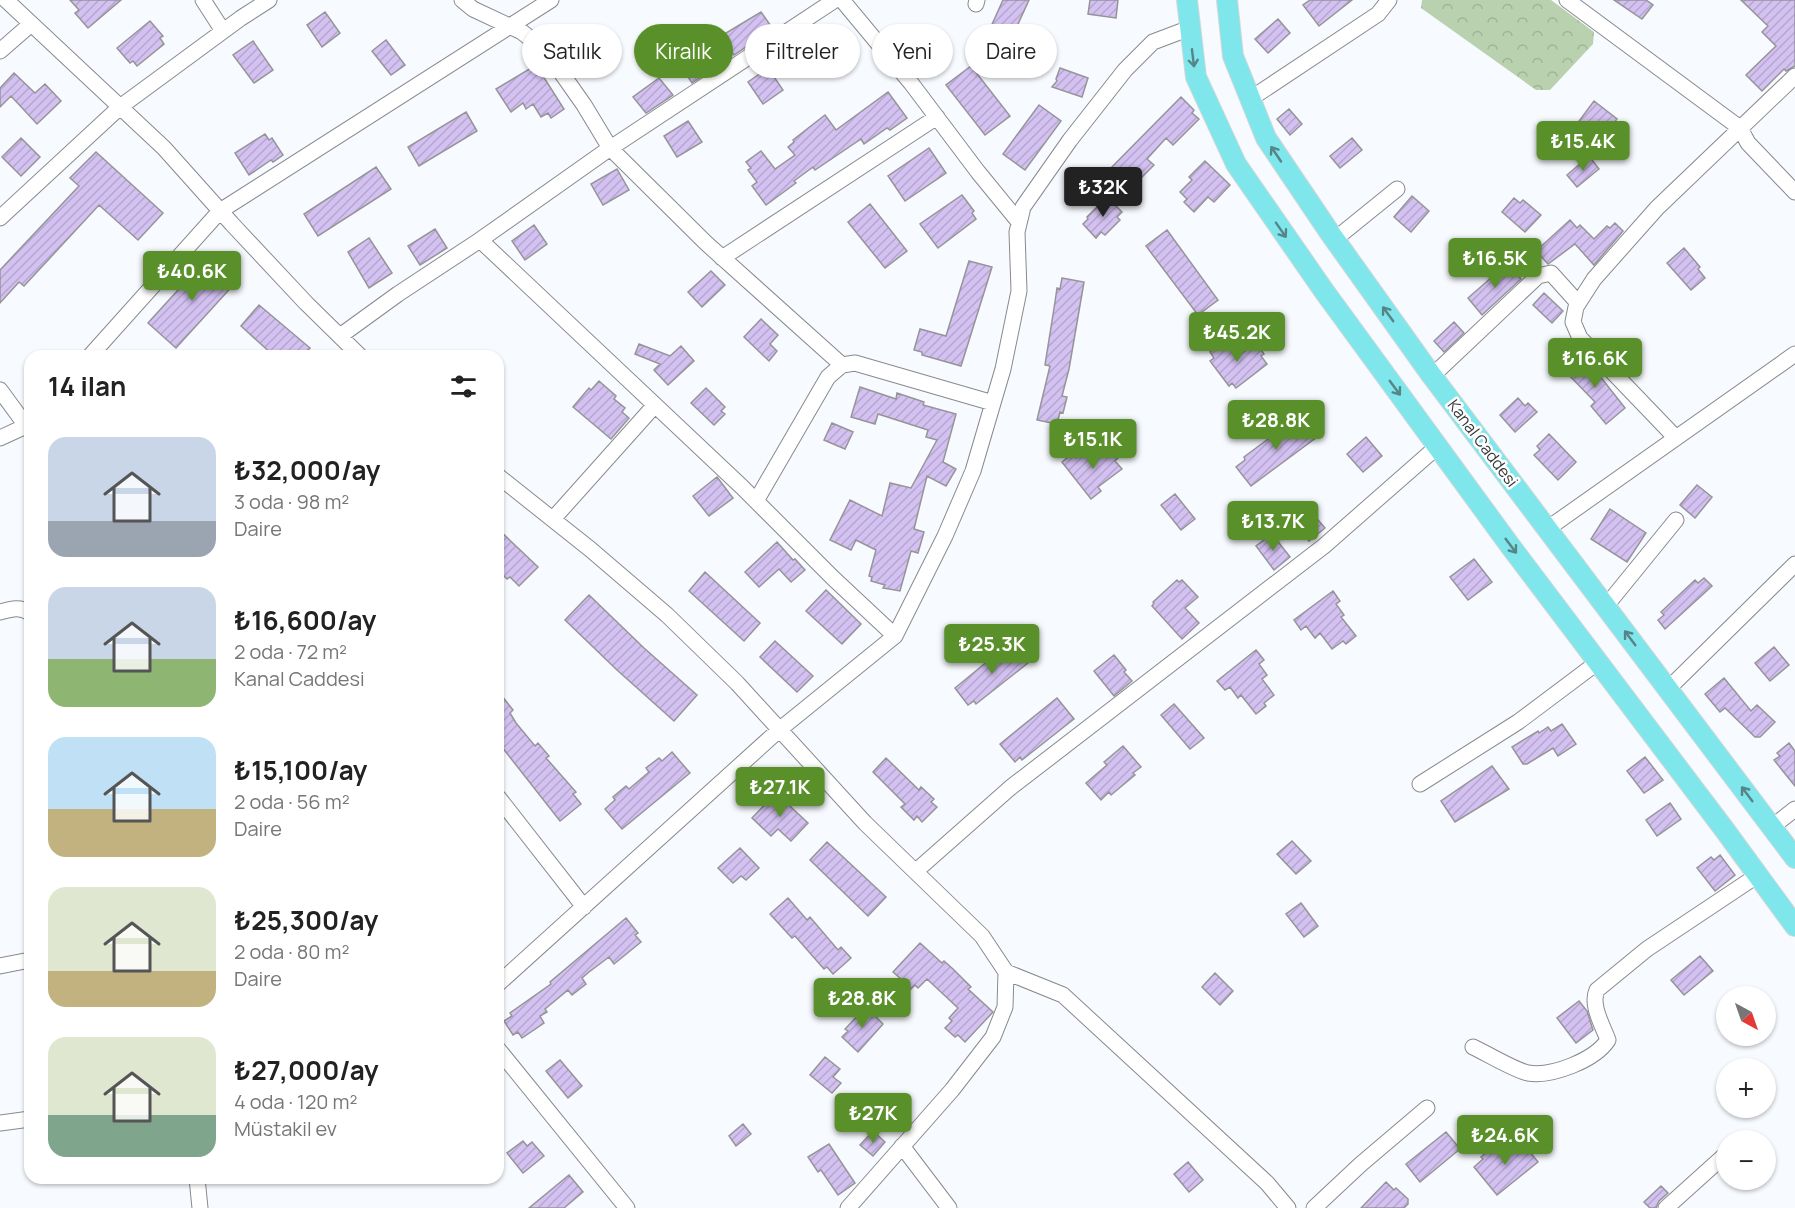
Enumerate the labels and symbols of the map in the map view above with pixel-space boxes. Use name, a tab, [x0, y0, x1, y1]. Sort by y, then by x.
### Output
one-way arrow	[1188, 48, 1199, 68]
pin: ₺15.4K	[1534, 121, 1632, 172]
one-way arrow	[1270, 145, 1283, 162]
pin: ₺32K	[1067, 167, 1139, 218]
one-way arrow	[1276, 221, 1288, 238]
pin: ₺16.5K	[1446, 238, 1544, 289]
pin: ₺40.6K	[143, 251, 241, 302]
one-way arrow	[1381, 306, 1394, 322]
pin: ₺45.2K	[1188, 312, 1286, 363]
pin: ₺16.6K	[1546, 338, 1644, 389]
one-way arrow	[1389, 380, 1401, 396]
street label: Kanal Caddesi	[1443, 395, 1523, 491]
pin: ₺28.8K	[1227, 400, 1325, 451]
pin: ₺15.1K	[1044, 419, 1142, 470]
pin: ₺13.7K	[1224, 501, 1322, 552]
one-way arrow	[1504, 537, 1517, 553]
pin: ₺25.3K	[943, 624, 1041, 675]
one-way arrow	[1624, 631, 1636, 647]
pin: ₺27.1K	[731, 767, 829, 818]
one-way arrow	[1741, 786, 1754, 802]
pin: ₺28.8K	[813, 978, 911, 1029]
north arrow	[1716, 986, 1776, 1046]
pin: ₺27K	[837, 1093, 909, 1144]
pin: ₺24.6K	[1456, 1115, 1554, 1166]

